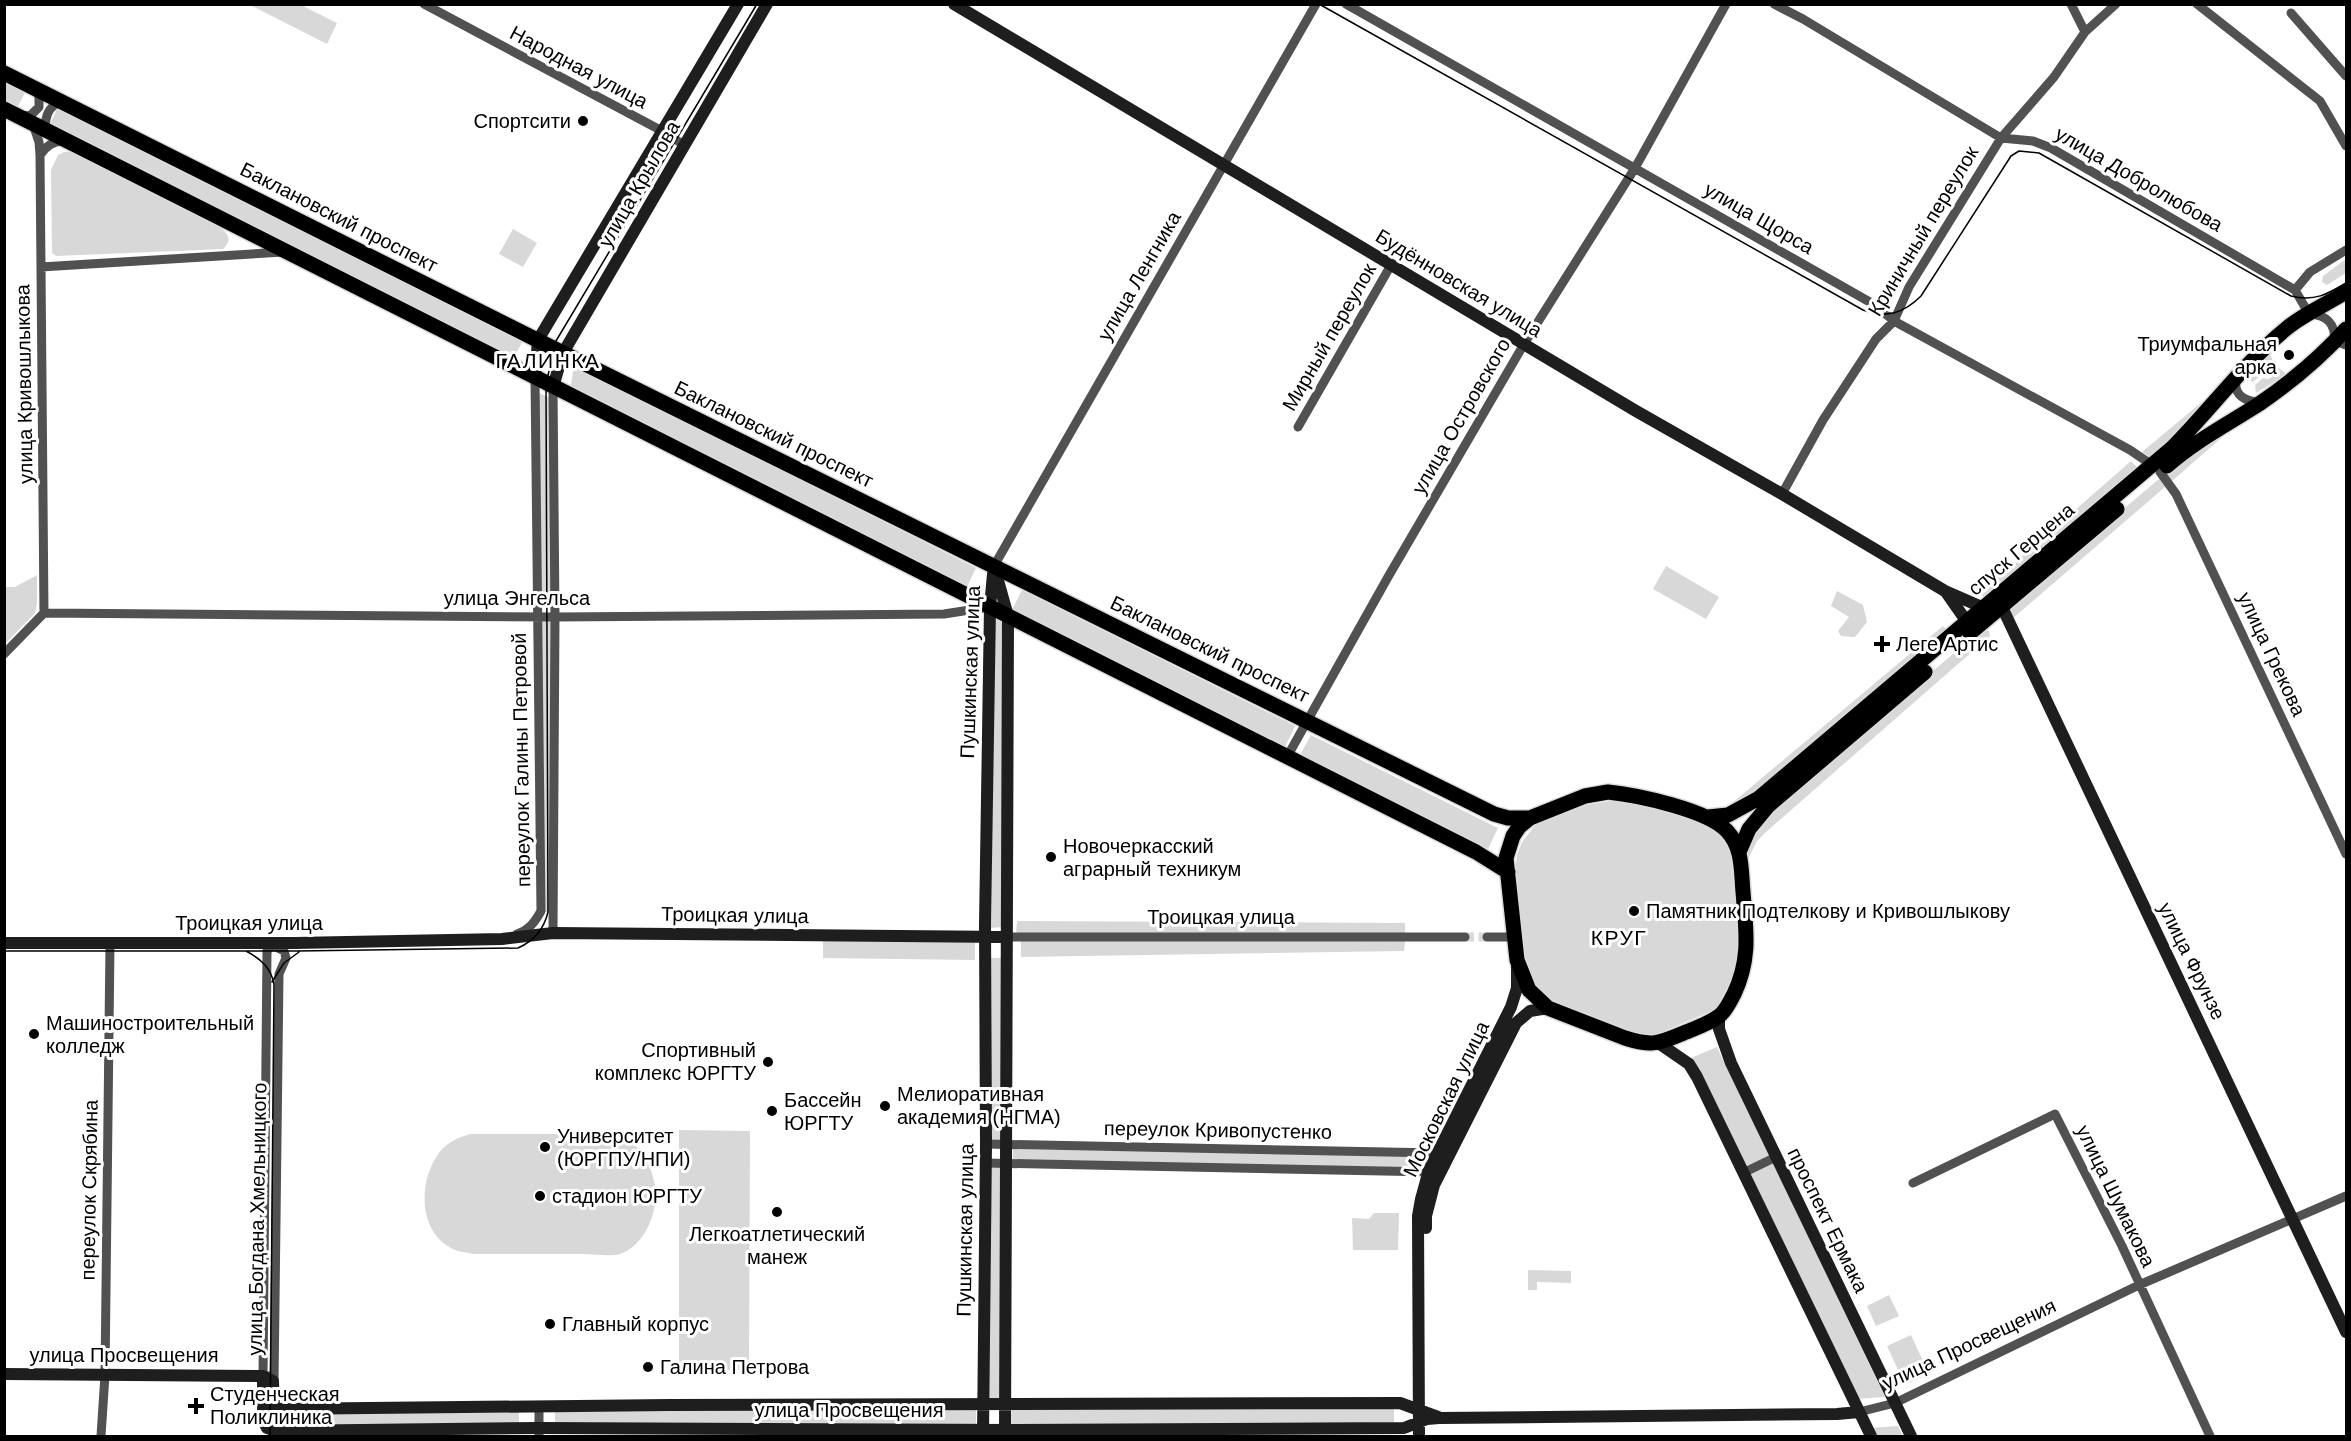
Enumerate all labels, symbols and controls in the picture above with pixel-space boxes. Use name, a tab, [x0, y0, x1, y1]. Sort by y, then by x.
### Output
street label: Народная улица	[506, 21, 652, 113]
place label: Спортсити	[473, 110, 571, 132]
marker: Спортсити	[576, 114, 590, 128]
street label: улица Крылова	[594, 116, 685, 251]
street label: улица Добролюбова	[2051, 122, 2227, 236]
street label: Криничный переулок	[1864, 142, 1983, 320]
street label: Баклановский проспект	[237, 158, 441, 276]
street label: улица Щорса	[1700, 178, 1818, 259]
street label: улица Ленгника	[1093, 207, 1185, 345]
street label: Будённовская улица	[1372, 225, 1547, 342]
street label: Мирный переулок	[1278, 259, 1380, 415]
street label: улица Кривошлыкова	[11, 283, 37, 484]
place label: Триумфальная арка	[2137, 333, 2278, 378]
street label: улица Островского	[1407, 334, 1515, 498]
marker: Триумфальная арка	[2282, 348, 2296, 362]
district label: ГАЛИНКА	[495, 349, 601, 372]
street label: Баклановский проспект	[671, 376, 877, 492]
street label: спуск Герцена	[1964, 498, 2079, 600]
street label: Пушкинская улица	[956, 584, 984, 759]
street label: улица Энгельса	[444, 587, 591, 609]
street label: улица Грекова	[2234, 589, 2311, 720]
street label: Баклановский проспект	[1107, 591, 1313, 707]
street label: переулок Галины Петровой	[508, 633, 534, 887]
place label: Леге Артис	[1896, 633, 1998, 655]
marker: Леге Артис	[1873, 635, 1891, 653]
place label: Новочеркасский аграрный техникум	[1063, 835, 1241, 880]
marker: Новочеркасский аграрный техникум	[1044, 850, 1058, 864]
street label: улица Фрунзе	[2154, 899, 2230, 1023]
place label: Памятник Подтелкову и Кривошлыкову	[1646, 900, 2010, 922]
street label: Троицкая улица	[661, 903, 810, 927]
marker: Памятник Подтелкову и Кривошлыкову	[1627, 904, 1641, 918]
street label: Троицкая улица	[1147, 906, 1296, 928]
street label: Троицкая улица	[175, 912, 324, 934]
district label: КРУГ	[1591, 926, 1647, 949]
place label: Машиностроительный колледж	[46, 1012, 254, 1057]
street label: Московская улица	[1399, 1017, 1494, 1180]
marker: Машиностроительный колледж	[27, 1027, 41, 1041]
place label: Спортивный комплекс ЮРГТУ	[595, 1039, 756, 1084]
marker: Спортивный комплекс ЮРГТУ	[761, 1055, 775, 1069]
street label: улица Богдана Хмельницкого	[244, 1082, 270, 1356]
place label: Мелиоративная академия (НГМА)	[897, 1083, 1061, 1128]
place label: Бассейн ЮРГТУ	[784, 1089, 862, 1134]
street label: переулок Скрябина	[76, 1099, 102, 1280]
marker: Мелиоративная академия (НГМА)	[878, 1099, 892, 1113]
marker: Бассейн ЮРГТУ	[765, 1104, 779, 1118]
street label: переулок Кривопустенко	[1104, 1117, 1332, 1143]
street label: улица Шумакова	[2072, 1121, 2160, 1271]
place label: Университет (ЮРГПУ/НПИ)	[557, 1125, 691, 1170]
marker: Университет (ЮРГПУ/НПИ)	[538, 1140, 552, 1154]
street label: Пушкинская улица	[952, 1142, 978, 1317]
street label: проспект Ермака	[1783, 1144, 1873, 1297]
place label: стадион ЮРГТУ	[552, 1185, 702, 1207]
marker: стадион ЮРГТУ	[533, 1189, 547, 1203]
marker: Легкоатлетический манеж	[770, 1205, 784, 1219]
place label: Легкоатлетический манеж	[689, 1223, 865, 1268]
street label: улица Просвещения	[1879, 1294, 2059, 1394]
place label: Главный корпус	[562, 1313, 709, 1335]
marker: Главный корпус	[543, 1317, 557, 1331]
street label: улица Просвещения	[29, 1344, 219, 1366]
place label: Галина Петрова	[660, 1356, 810, 1378]
marker: Галина Петрова	[641, 1360, 655, 1374]
place label: Студенческая Поликлиника	[210, 1383, 340, 1428]
marker: Студенческая Поликлиника	[187, 1397, 205, 1415]
street label: улица Просвещения	[754, 1399, 944, 1421]

